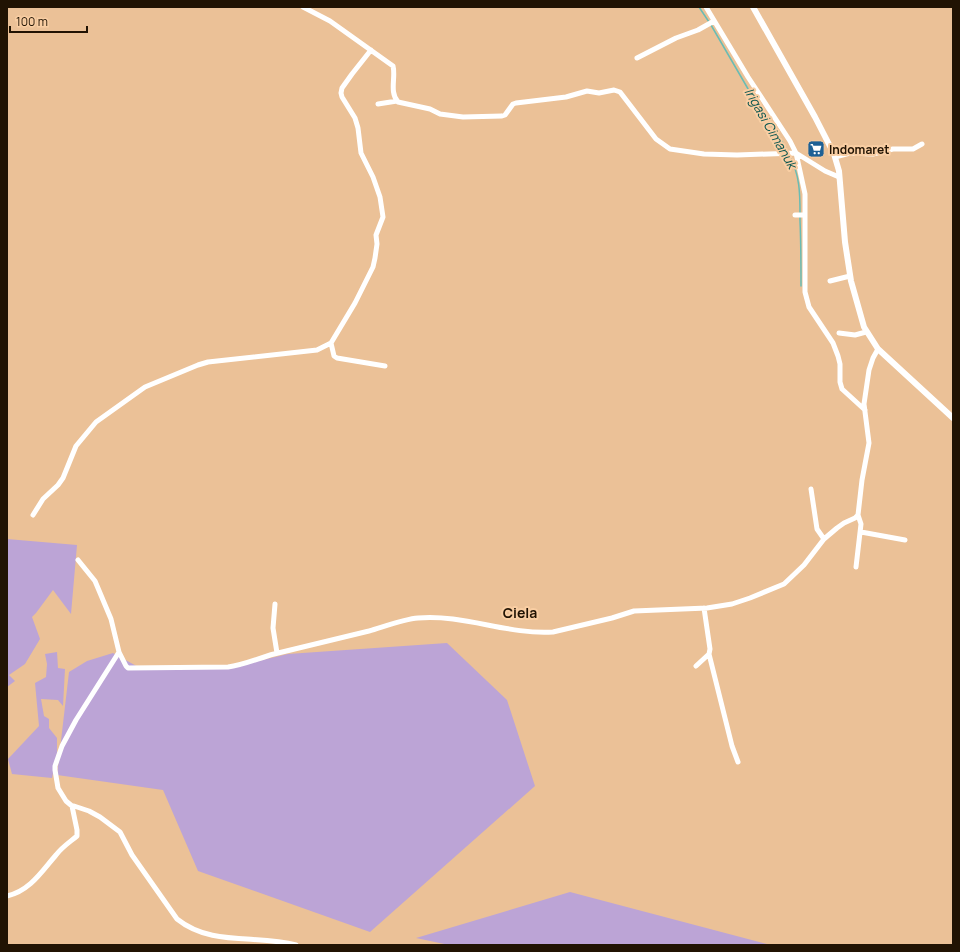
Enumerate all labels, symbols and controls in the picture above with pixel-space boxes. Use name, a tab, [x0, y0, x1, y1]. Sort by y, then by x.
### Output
scale bar	[10, 8, 87, 34]
text: 100 m	[16, 13, 48, 30]
water label: Irigasi Cimanuk	[741, 84, 803, 174]
supermarket icon: Indomaret	[806, 139, 826, 159]
place label: Indomaret	[829, 141, 889, 158]
district label: Ciela	[503, 603, 537, 622]

